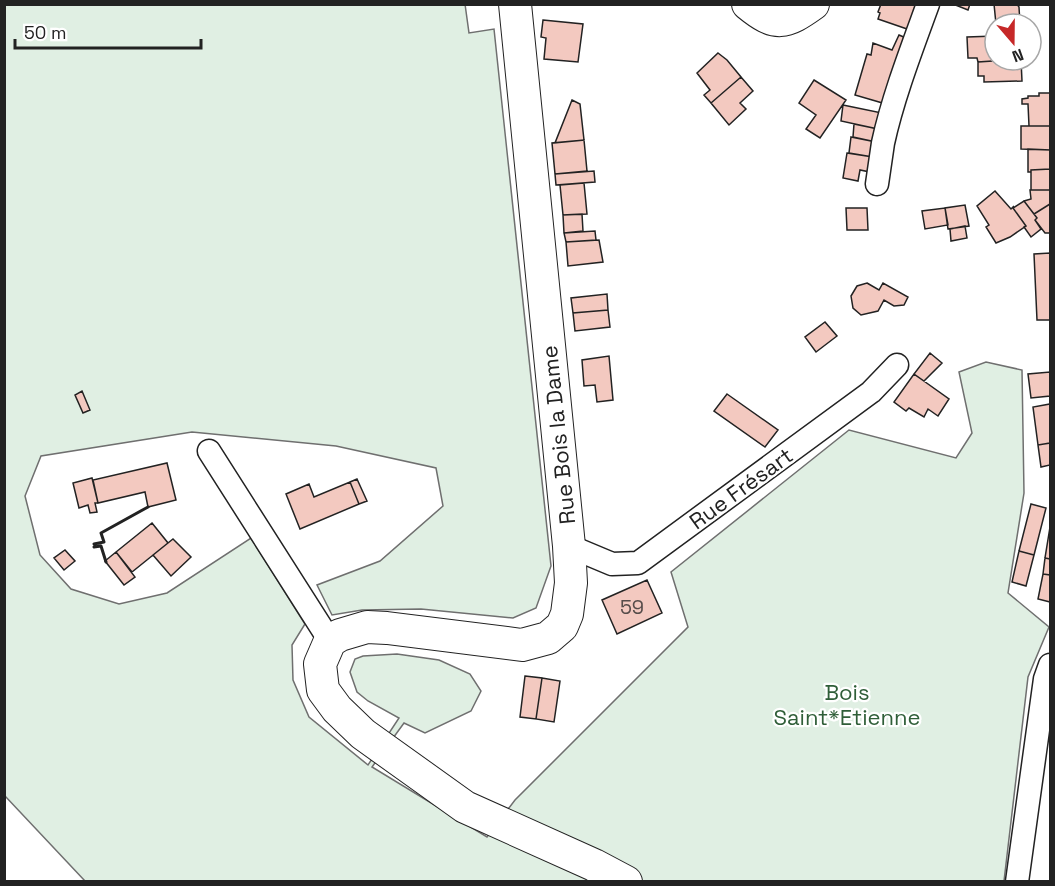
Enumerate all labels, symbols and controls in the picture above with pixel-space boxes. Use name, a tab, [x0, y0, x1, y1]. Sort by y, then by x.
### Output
scale bar	[15, 12, 201, 50]
north arrow	[983, 12, 1043, 72]
text: 50 m	[24, 21, 66, 44]
text: N	[1009, 44, 1027, 67]
street label: Rue Bois la Dame	[535, 344, 581, 526]
street label: Rue Frésart	[684, 441, 798, 535]
house number: 59	[620, 594, 644, 620]
park label: Bois Saint*Etienne	[773, 678, 921, 731]

